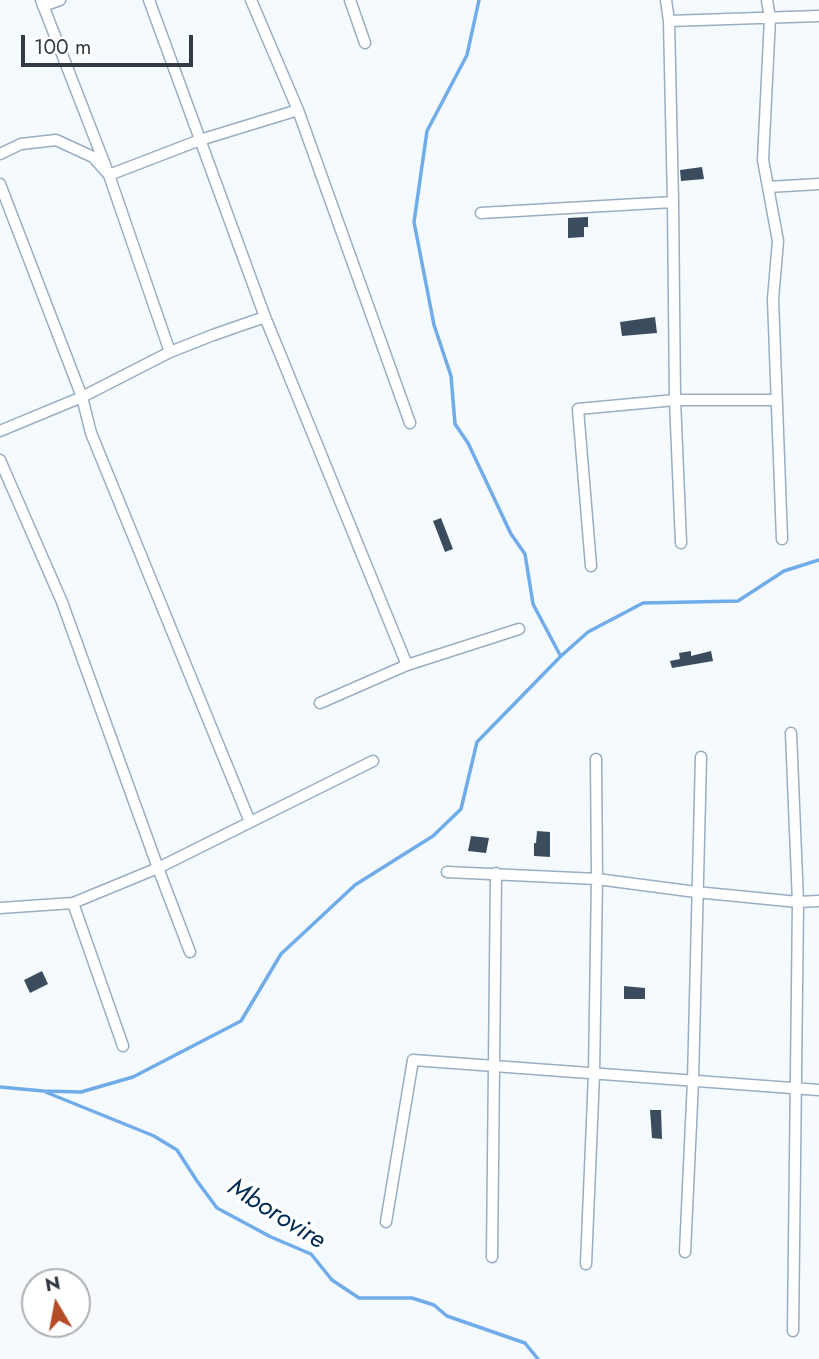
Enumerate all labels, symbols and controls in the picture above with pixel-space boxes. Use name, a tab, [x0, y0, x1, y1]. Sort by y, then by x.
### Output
scale bar	[24, 21, 196, 65]
text: 100 m	[34, 32, 91, 62]
water label: Mborovire	[221, 1173, 331, 1257]
north arrow	[21, 1268, 91, 1338]
text: N	[43, 1269, 62, 1298]

